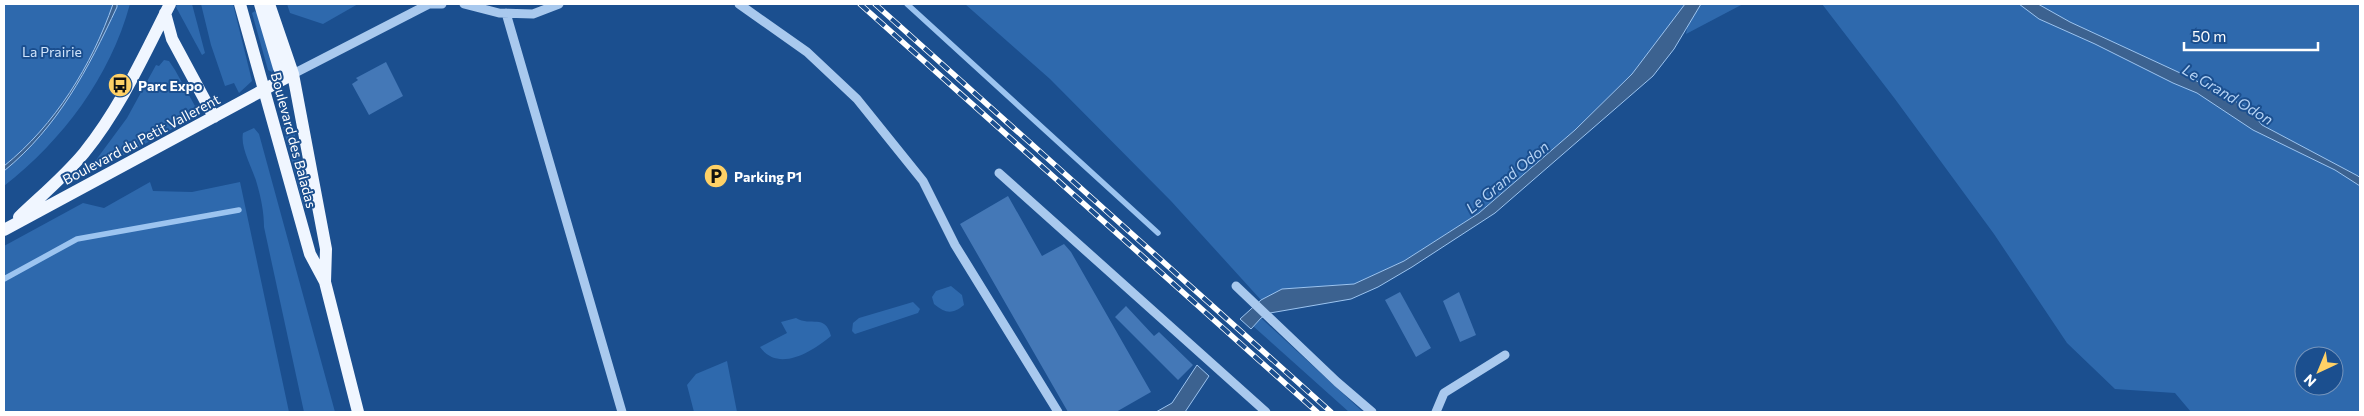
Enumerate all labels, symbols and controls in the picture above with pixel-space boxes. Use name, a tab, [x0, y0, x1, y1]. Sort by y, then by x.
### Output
scale bar	[2184, 20, 2318, 52]
text: 50 m	[2192, 27, 2226, 45]
park label: La Prairie	[22, 43, 82, 60]
water label: Le Grand Odon	[2179, 60, 2277, 128]
street label: Boulevard des Baladas	[268, 70, 320, 210]
bus stop icon: Parc Expo	[107, 72, 133, 98]
place label: Parc Expo	[138, 77, 202, 94]
street label: Boulevard du Petit Vallerent	[59, 90, 223, 188]
water label: Le Grand Odon	[1462, 137, 1552, 217]
parking icon: Parking P1	[703, 163, 729, 189]
place label: Parking P1	[734, 168, 802, 185]
north arrow	[2294, 346, 2344, 396]
text: N	[2300, 371, 2319, 390]

